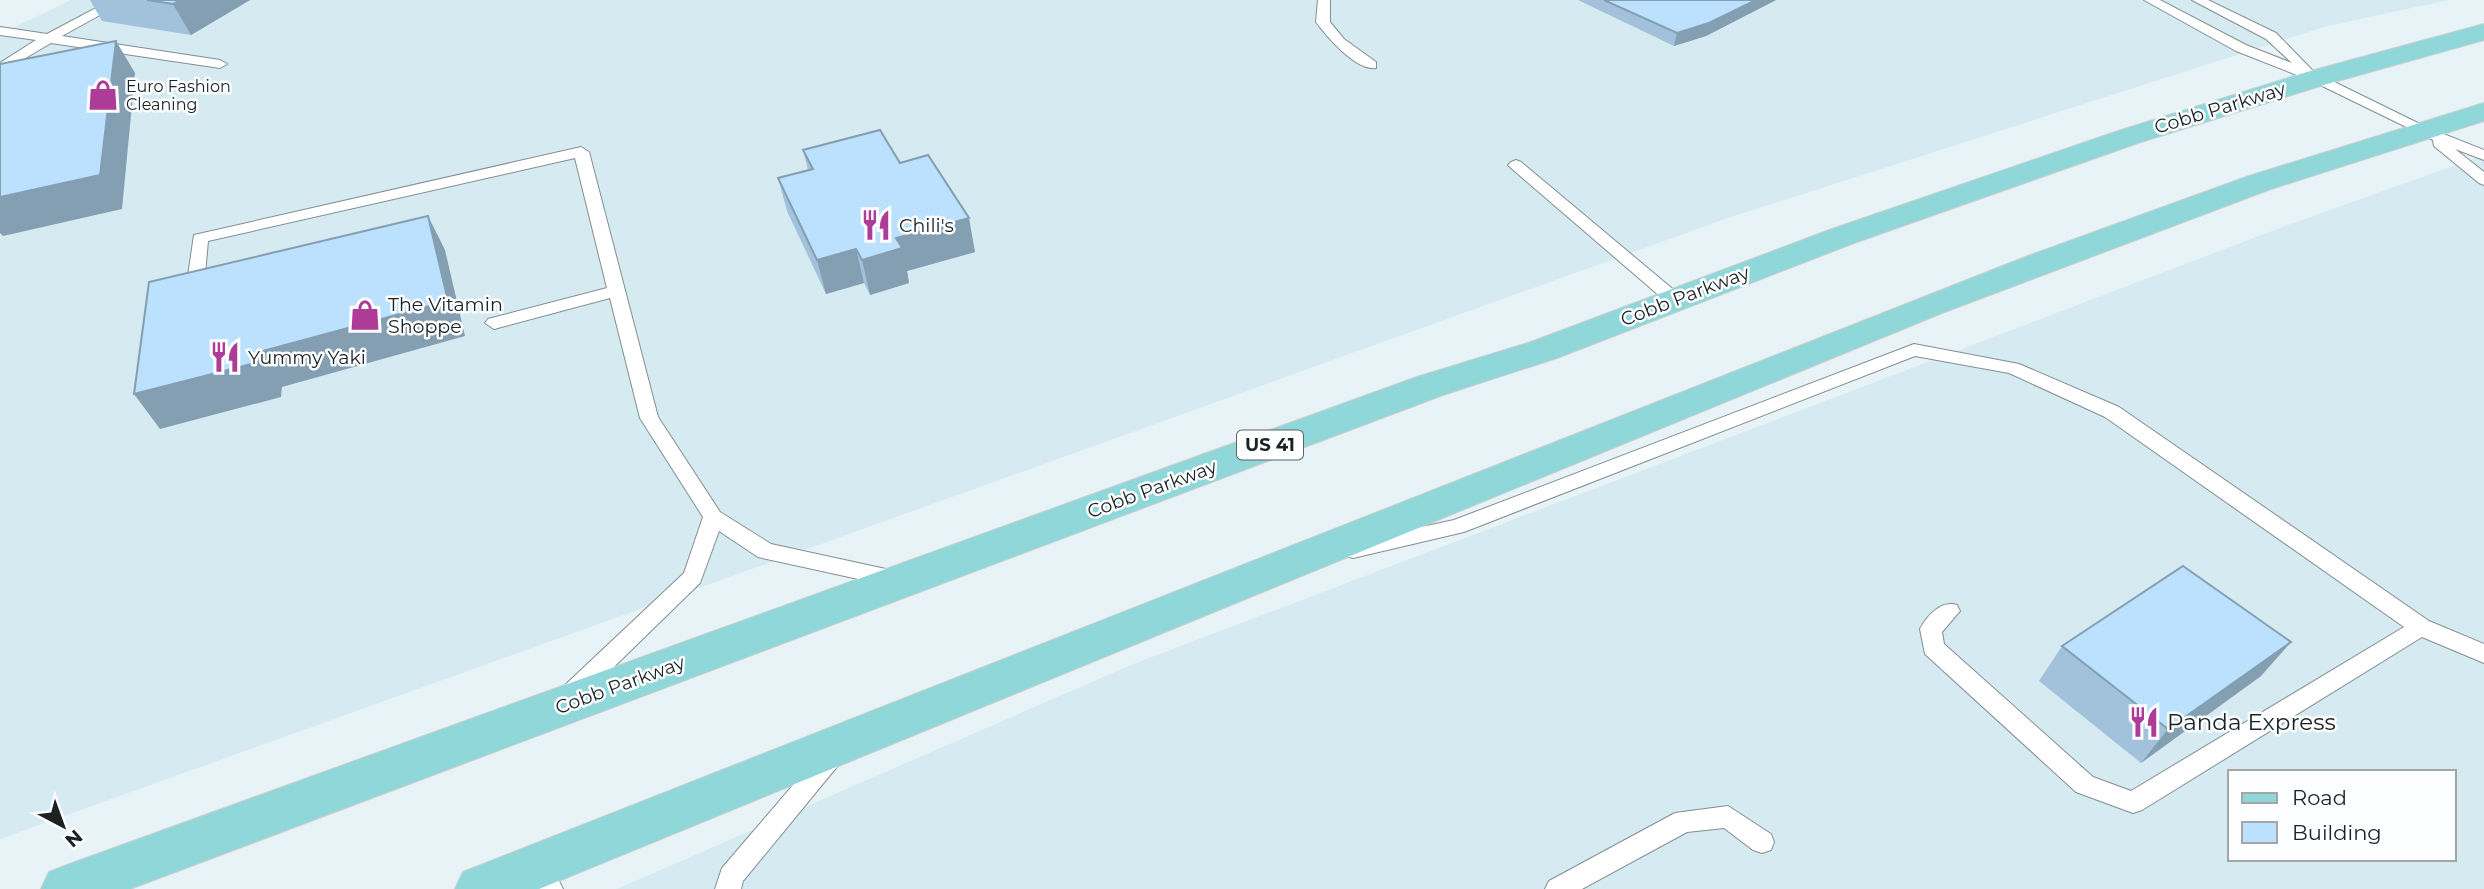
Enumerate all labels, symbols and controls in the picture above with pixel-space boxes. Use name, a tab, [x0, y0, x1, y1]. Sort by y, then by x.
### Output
place label: Euro Fashion Cleaning	[126, 77, 231, 114]
street label: Cobb Parkway	[2152, 77, 2289, 139]
shop icon: Euro Fashion Cleaning	[86, 78, 120, 112]
restaurant icon: Chili's	[859, 208, 893, 242]
place label: Chili's	[899, 214, 954, 237]
street label: Cobb Parkway	[1617, 261, 1753, 331]
place label: The Vitamin Shoppe	[388, 293, 503, 338]
shop icon: The Vitamin Shoppe	[348, 298, 382, 332]
restaurant icon: Yummy Yaki	[208, 340, 242, 374]
place label: Yummy Yaki	[248, 346, 366, 369]
road number: US 41	[1237, 430, 1303, 460]
street label: Cobb Parkway	[1084, 455, 1221, 523]
street label: Cobb Parkway	[552, 651, 689, 719]
restaurant icon: Panda Express	[2127, 705, 2161, 739]
place label: Panda Express	[2167, 708, 2336, 736]
legend	[2228, 770, 2456, 861]
text: Road	[2292, 785, 2347, 810]
north arrow	[28, 791, 98, 861]
text: Building	[2292, 820, 2382, 845]
text: N	[60, 825, 87, 852]

